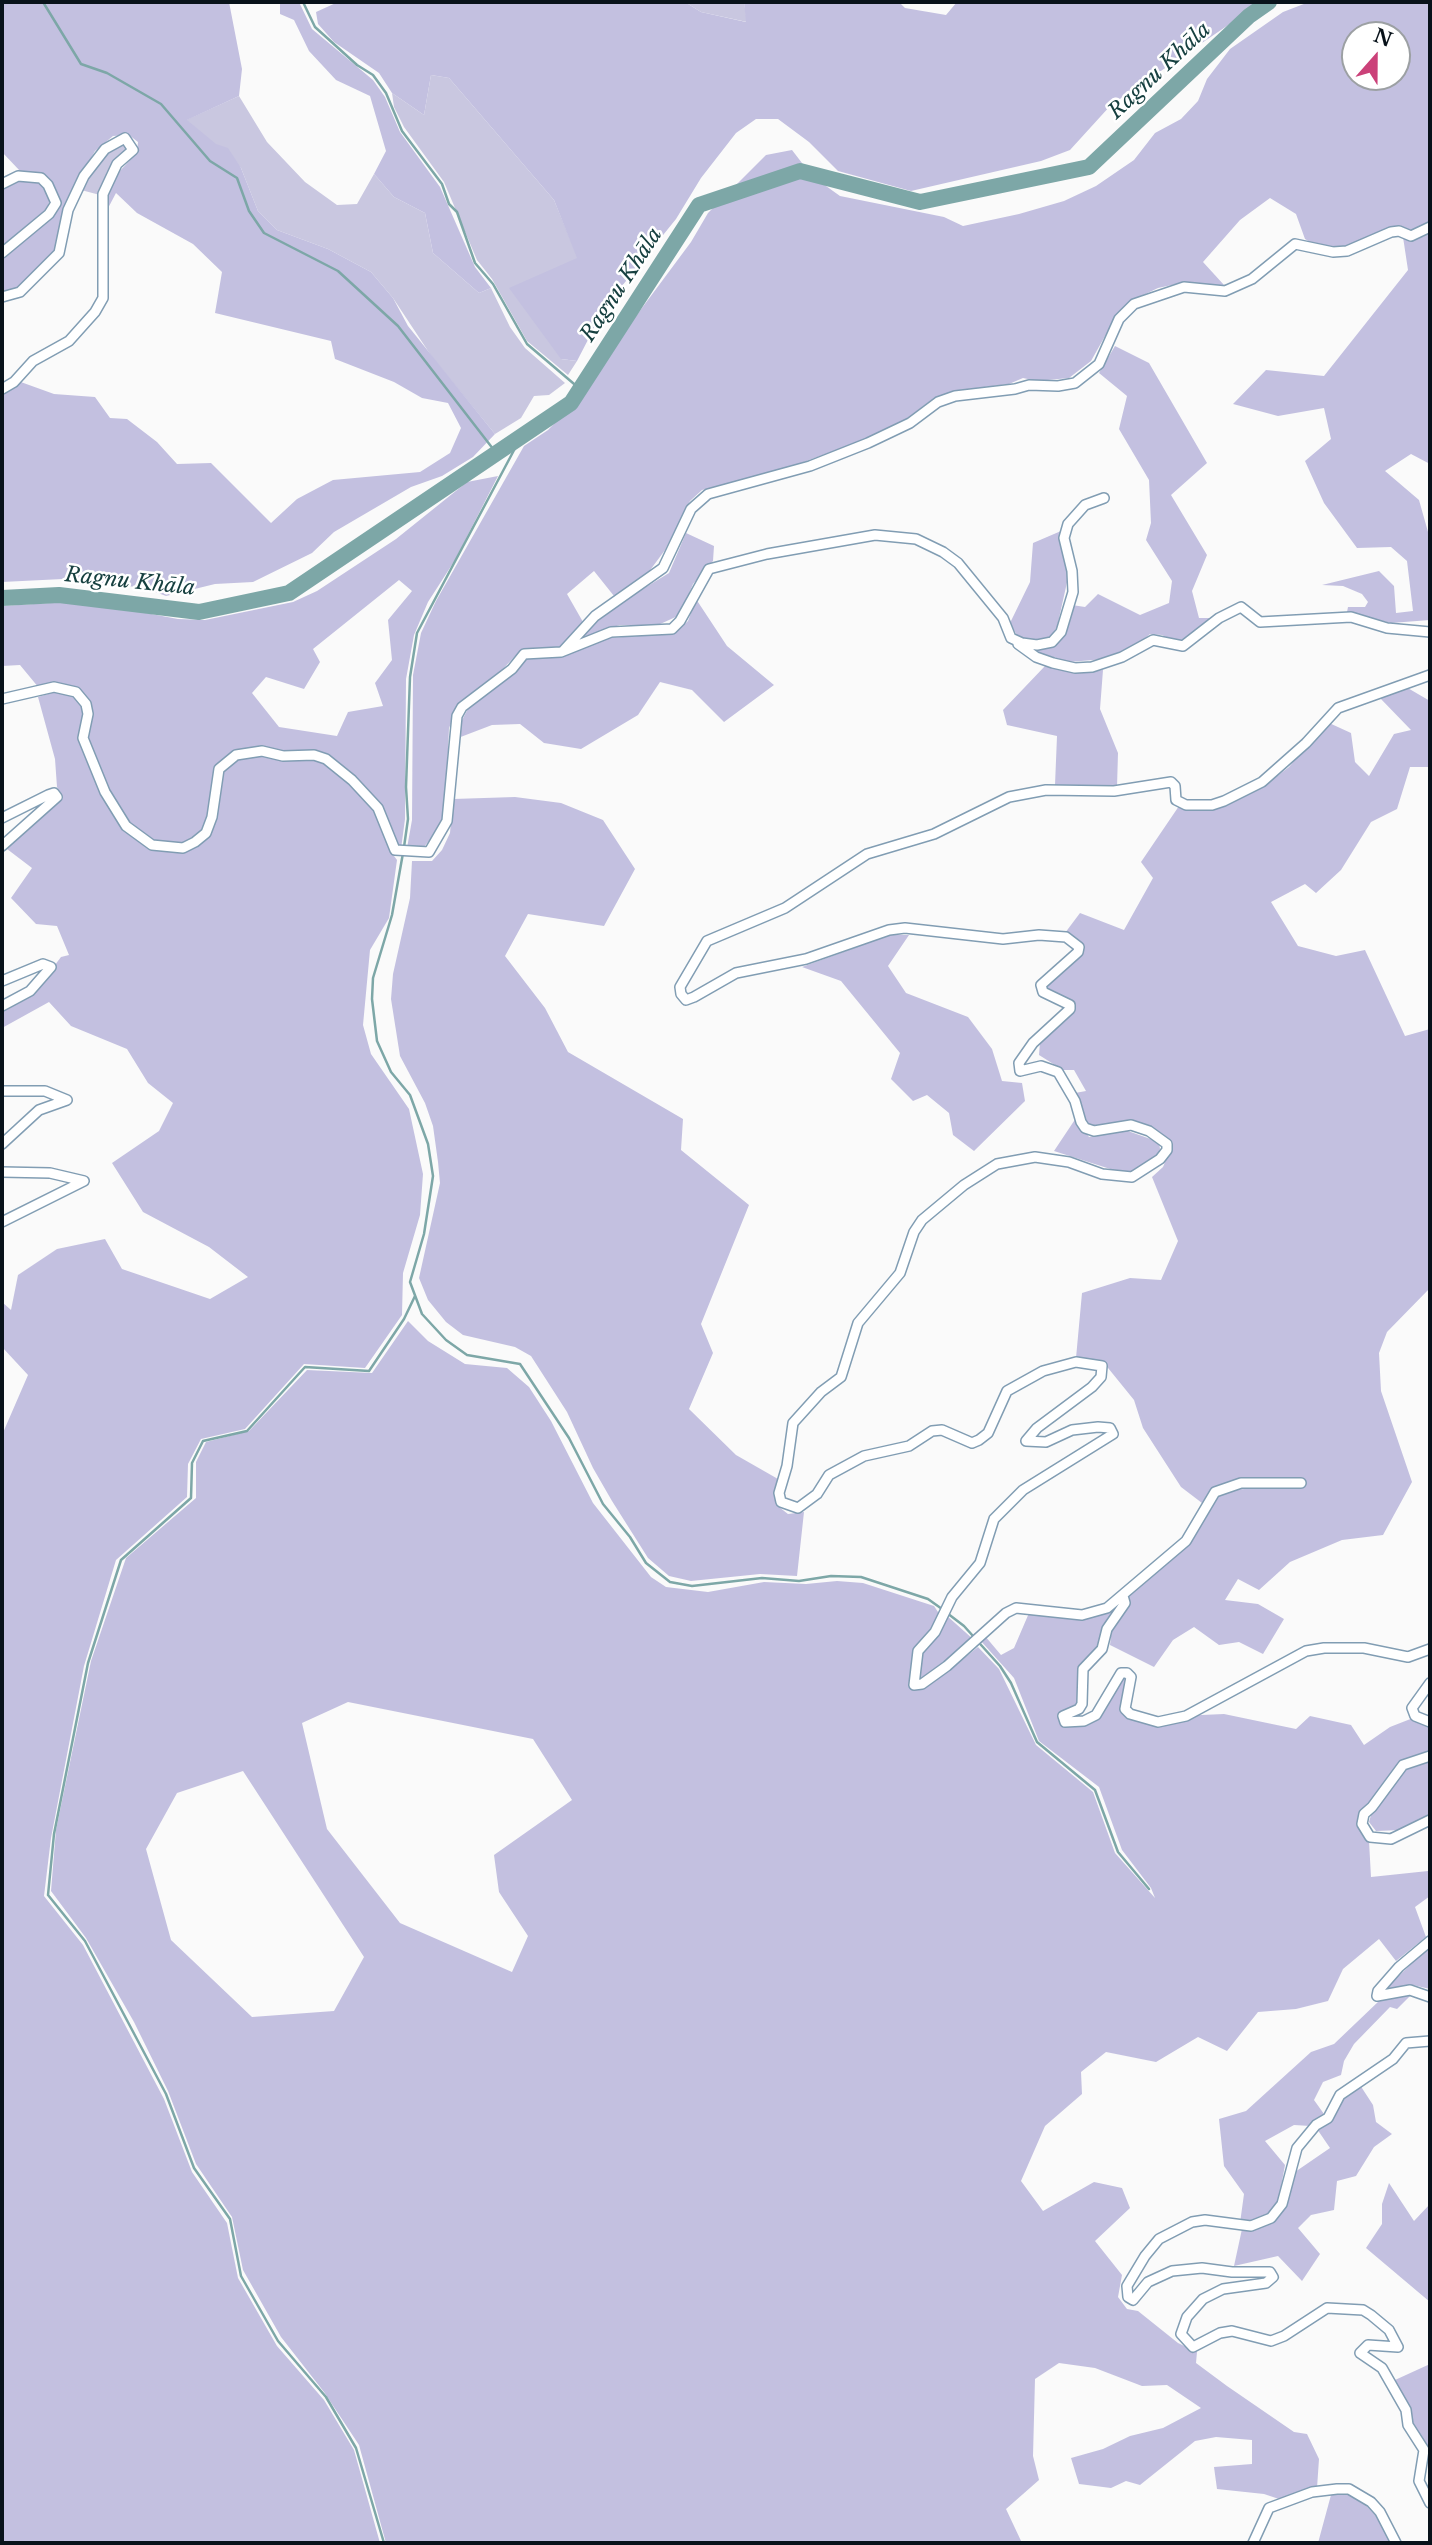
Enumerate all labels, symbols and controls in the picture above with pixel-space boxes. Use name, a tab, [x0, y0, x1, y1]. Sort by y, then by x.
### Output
water label: Ragnu Khāla	[1104, 17, 1216, 125]
north arrow	[1341, 21, 1411, 91]
text: N	[1371, 24, 1395, 52]
water label: Ragnu Khāla	[576, 223, 668, 347]
water label: Ragnu Khāla	[64, 563, 196, 601]

